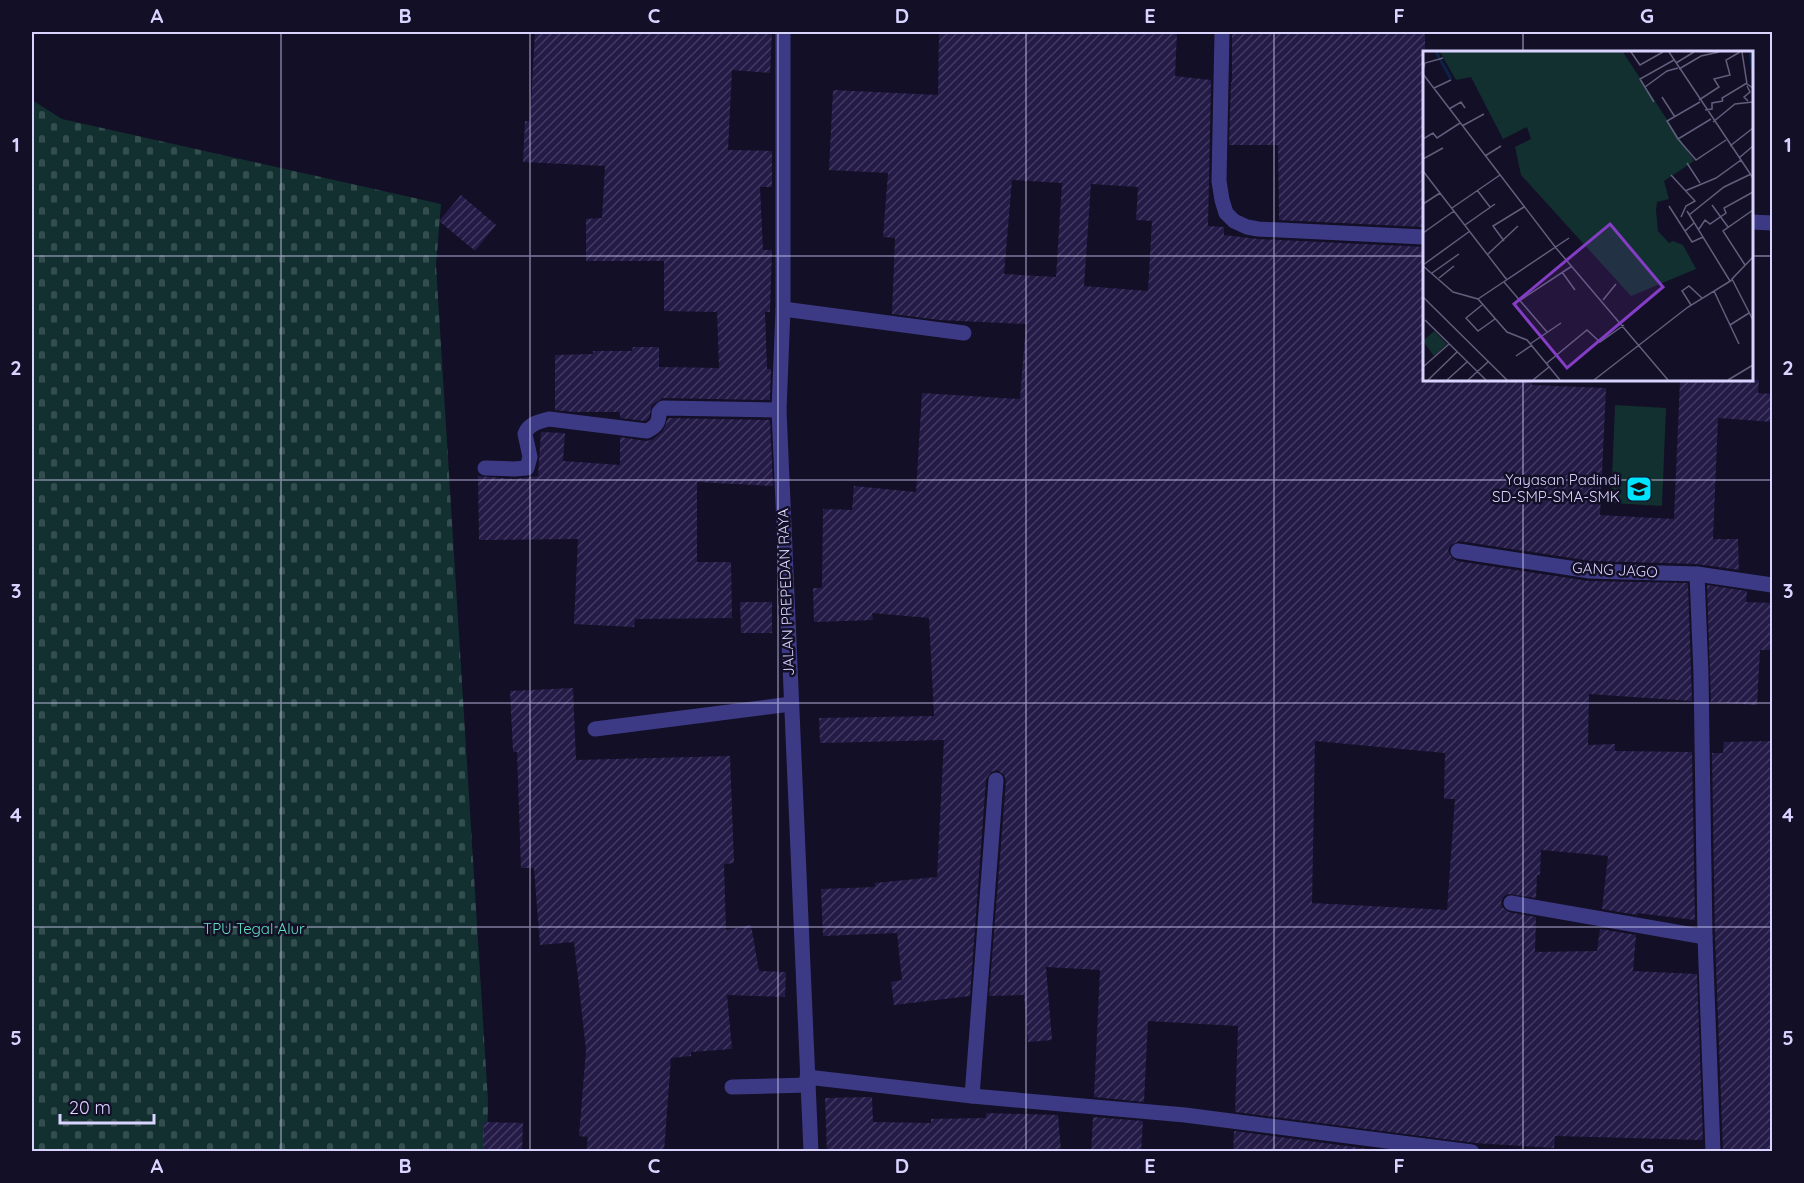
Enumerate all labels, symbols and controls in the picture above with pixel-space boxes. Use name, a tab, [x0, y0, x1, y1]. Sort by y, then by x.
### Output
text: A	[151, 3, 164, 28]
text: B	[398, 3, 412, 28]
text: C	[648, 3, 661, 28]
text: D	[895, 3, 909, 28]
text: E	[1144, 3, 1156, 28]
text: F	[1393, 3, 1405, 28]
text: G	[1640, 3, 1654, 28]
inset map	[1423, 51, 1753, 381]
text: 1	[12, 132, 20, 157]
text: 1	[1784, 132, 1792, 157]
text: 2	[10, 355, 22, 380]
text: 2	[1782, 355, 1794, 380]
place label: Yayasan Padindi SD-SMP-SMA-SMK	[1492, 470, 1620, 506]
school or university icon: Yayasan Padindi SD-SMP-SMA-SMK	[1624, 474, 1654, 504]
street label: JALAN PREPEDAN RAYA	[773, 508, 798, 676]
street label: GANG JAGO	[1572, 558, 1658, 581]
text: 3	[11, 578, 21, 603]
text: 3	[1783, 578, 1793, 603]
text: 4	[10, 802, 22, 827]
text: 4	[1782, 802, 1794, 827]
park label: TPU Tegal Alur	[203, 919, 305, 938]
text: 5	[10, 1025, 22, 1050]
text: 5	[1782, 1025, 1794, 1050]
scale bar	[60, 1087, 154, 1125]
text: 20 m	[69, 1096, 111, 1119]
text: A	[151, 1153, 164, 1178]
text: B	[398, 1153, 412, 1178]
text: C	[648, 1153, 661, 1178]
text: D	[895, 1153, 909, 1178]
text: E	[1144, 1153, 1156, 1178]
text: F	[1393, 1153, 1405, 1178]
text: G	[1640, 1153, 1654, 1178]

